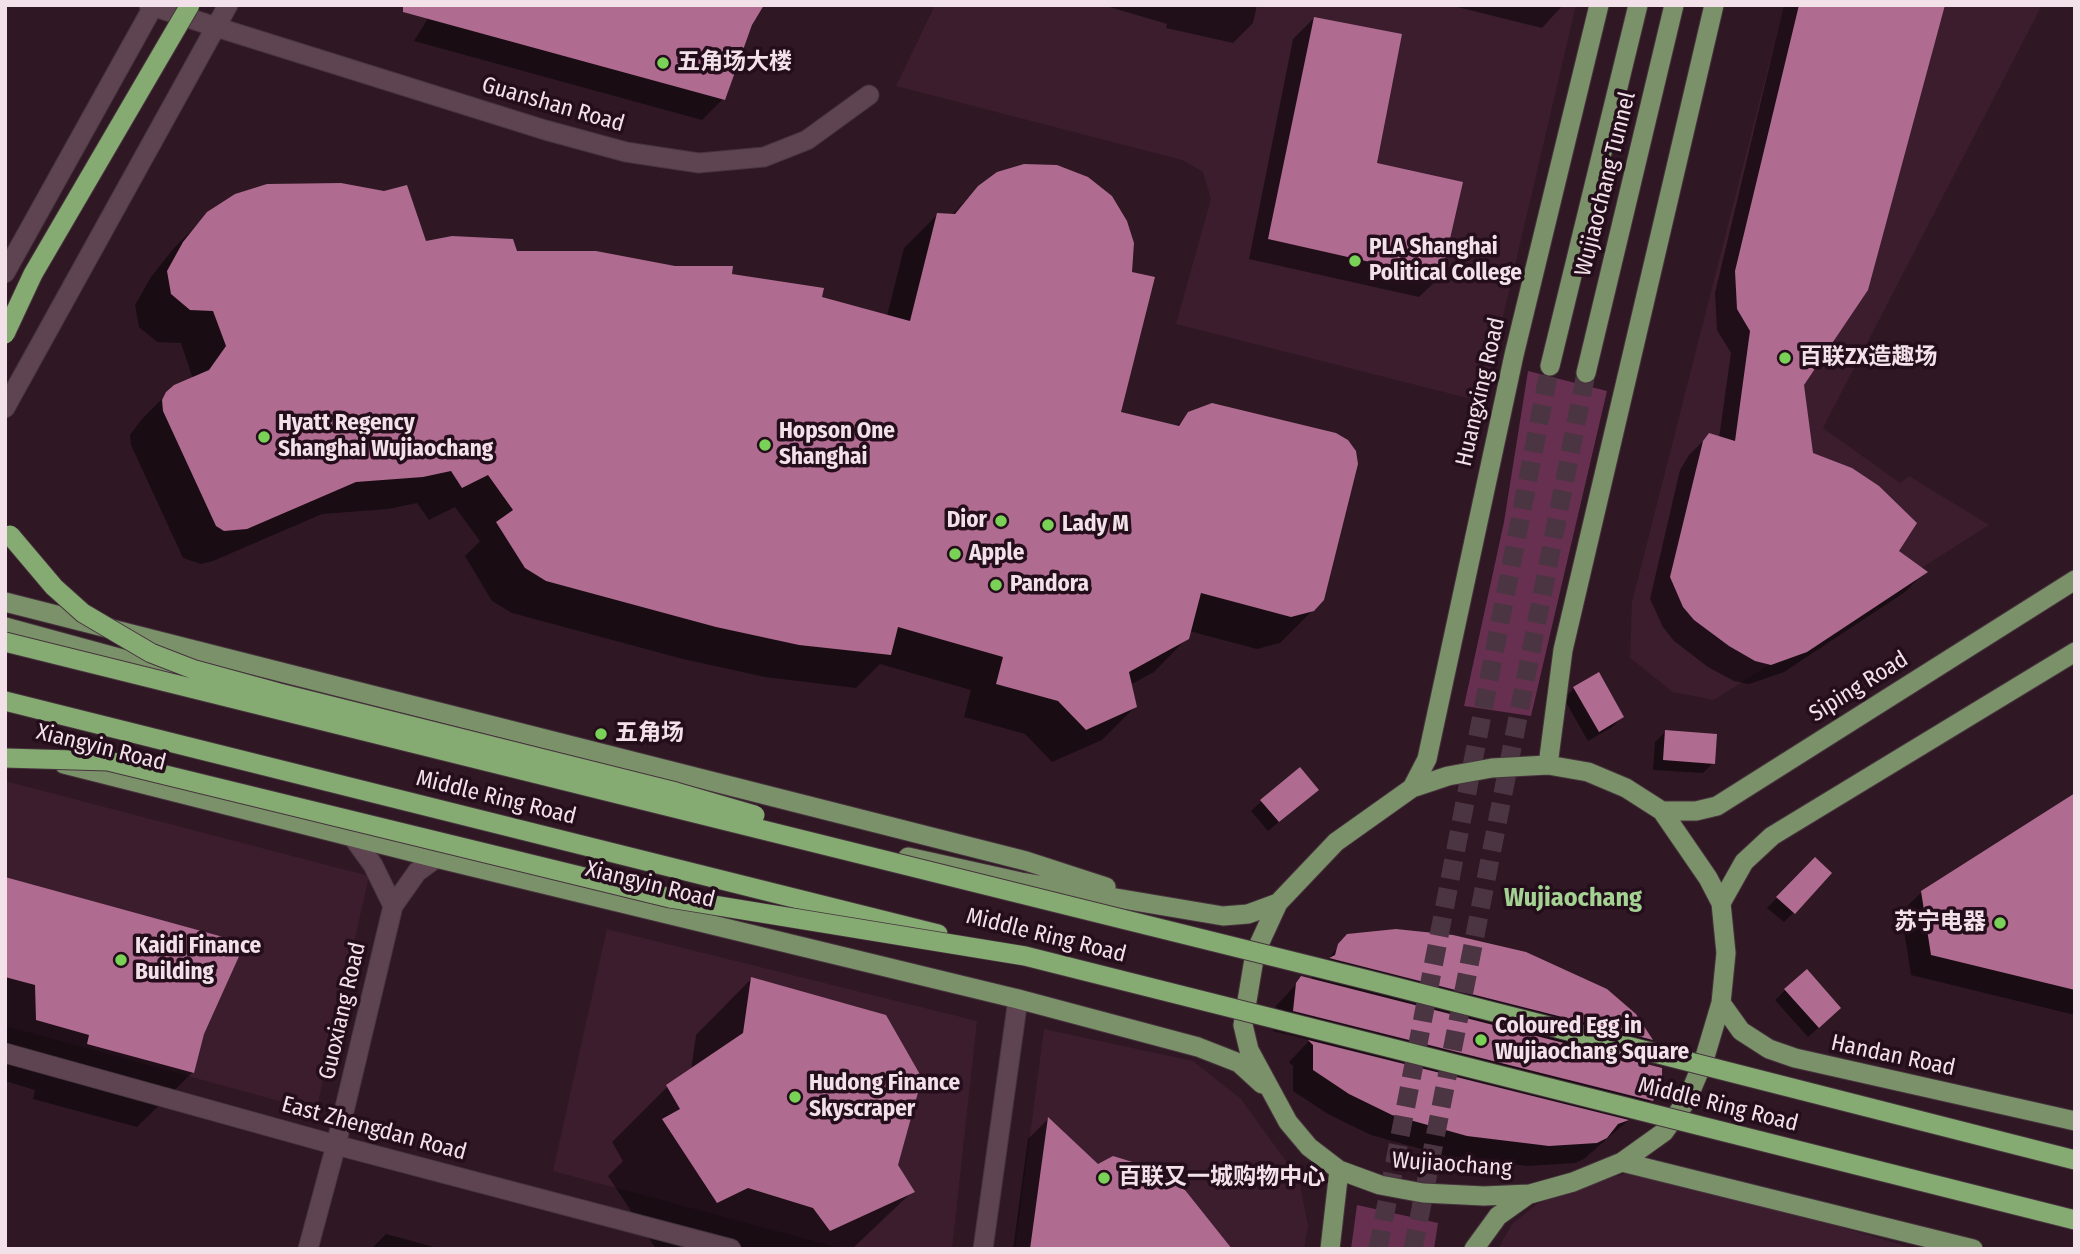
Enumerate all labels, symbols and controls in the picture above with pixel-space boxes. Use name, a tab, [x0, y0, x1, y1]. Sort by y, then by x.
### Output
place label: 五角场大楼	[677, 49, 792, 77]
marker: 五角场大楼	[655, 55, 671, 71]
street label: Guanshan Road	[479, 71, 627, 139]
street label: Wujiaochang Tunnel	[1570, 89, 1642, 279]
place label: PLA Shanghai Political College	[1369, 234, 1522, 288]
marker: PLA Shanghai Political College	[1347, 253, 1363, 269]
street label: Huangxing Road	[1450, 315, 1512, 469]
place label: 百联ZX造趣场	[1799, 344, 1938, 372]
marker: 百联ZX造趣场	[1777, 350, 1793, 366]
place label: Hyatt Regency Shanghai Wujiaochang	[278, 410, 493, 464]
place label: Hopson One Shanghai	[779, 418, 895, 472]
marker: Hyatt Regency Shanghai Wujiaochang	[256, 429, 272, 445]
marker: Hopson One Shanghai	[757, 437, 773, 453]
place label: Dior	[947, 507, 987, 535]
place label: Lady M	[1062, 511, 1129, 539]
marker: Dior	[993, 513, 1009, 529]
marker: Lady M	[1040, 517, 1056, 533]
place label: Apple	[969, 540, 1024, 568]
marker: Apple	[947, 546, 963, 562]
place label: Pandora	[1010, 571, 1089, 599]
marker: Pandora	[988, 577, 1004, 593]
street label: Siping Road	[1805, 646, 1913, 728]
street label: Xiangyin Road	[33, 719, 169, 777]
place label: 五角场	[615, 720, 684, 748]
marker: 五角场	[593, 726, 609, 742]
street label: Middle Ring Road	[413, 765, 579, 831]
street label: Xiangyin Road	[582, 856, 718, 914]
district label: Wujiaochang	[1504, 883, 1642, 915]
street label: Middle Ring Road	[963, 903, 1129, 969]
place label: 苏宁电器	[1894, 909, 1986, 937]
marker: 苏宁电器	[1992, 915, 2008, 931]
place label: Kaidi Finance Building	[135, 933, 261, 987]
street label: Guoxiang Road	[314, 940, 372, 1082]
marker: Kaidi Finance Building	[113, 952, 129, 968]
place label: Coloured Egg in Wujiaochang Square	[1495, 1013, 1689, 1067]
street label: Handan Road	[1828, 1029, 1958, 1083]
marker: Coloured Egg in Wujiaochang Square	[1473, 1032, 1489, 1048]
place label: Hudong Finance Skyscraper	[809, 1070, 960, 1124]
street label: Middle Ring Road	[1635, 1072, 1801, 1138]
marker: Hudong Finance Skyscraper	[787, 1089, 803, 1105]
street label: East Zhengdan Road	[279, 1091, 469, 1167]
street label: Wujiaochang	[1391, 1147, 1513, 1183]
place label: 百联又一城购物中心	[1118, 1164, 1325, 1192]
marker: 百联又一城购物中心	[1096, 1170, 1112, 1186]

